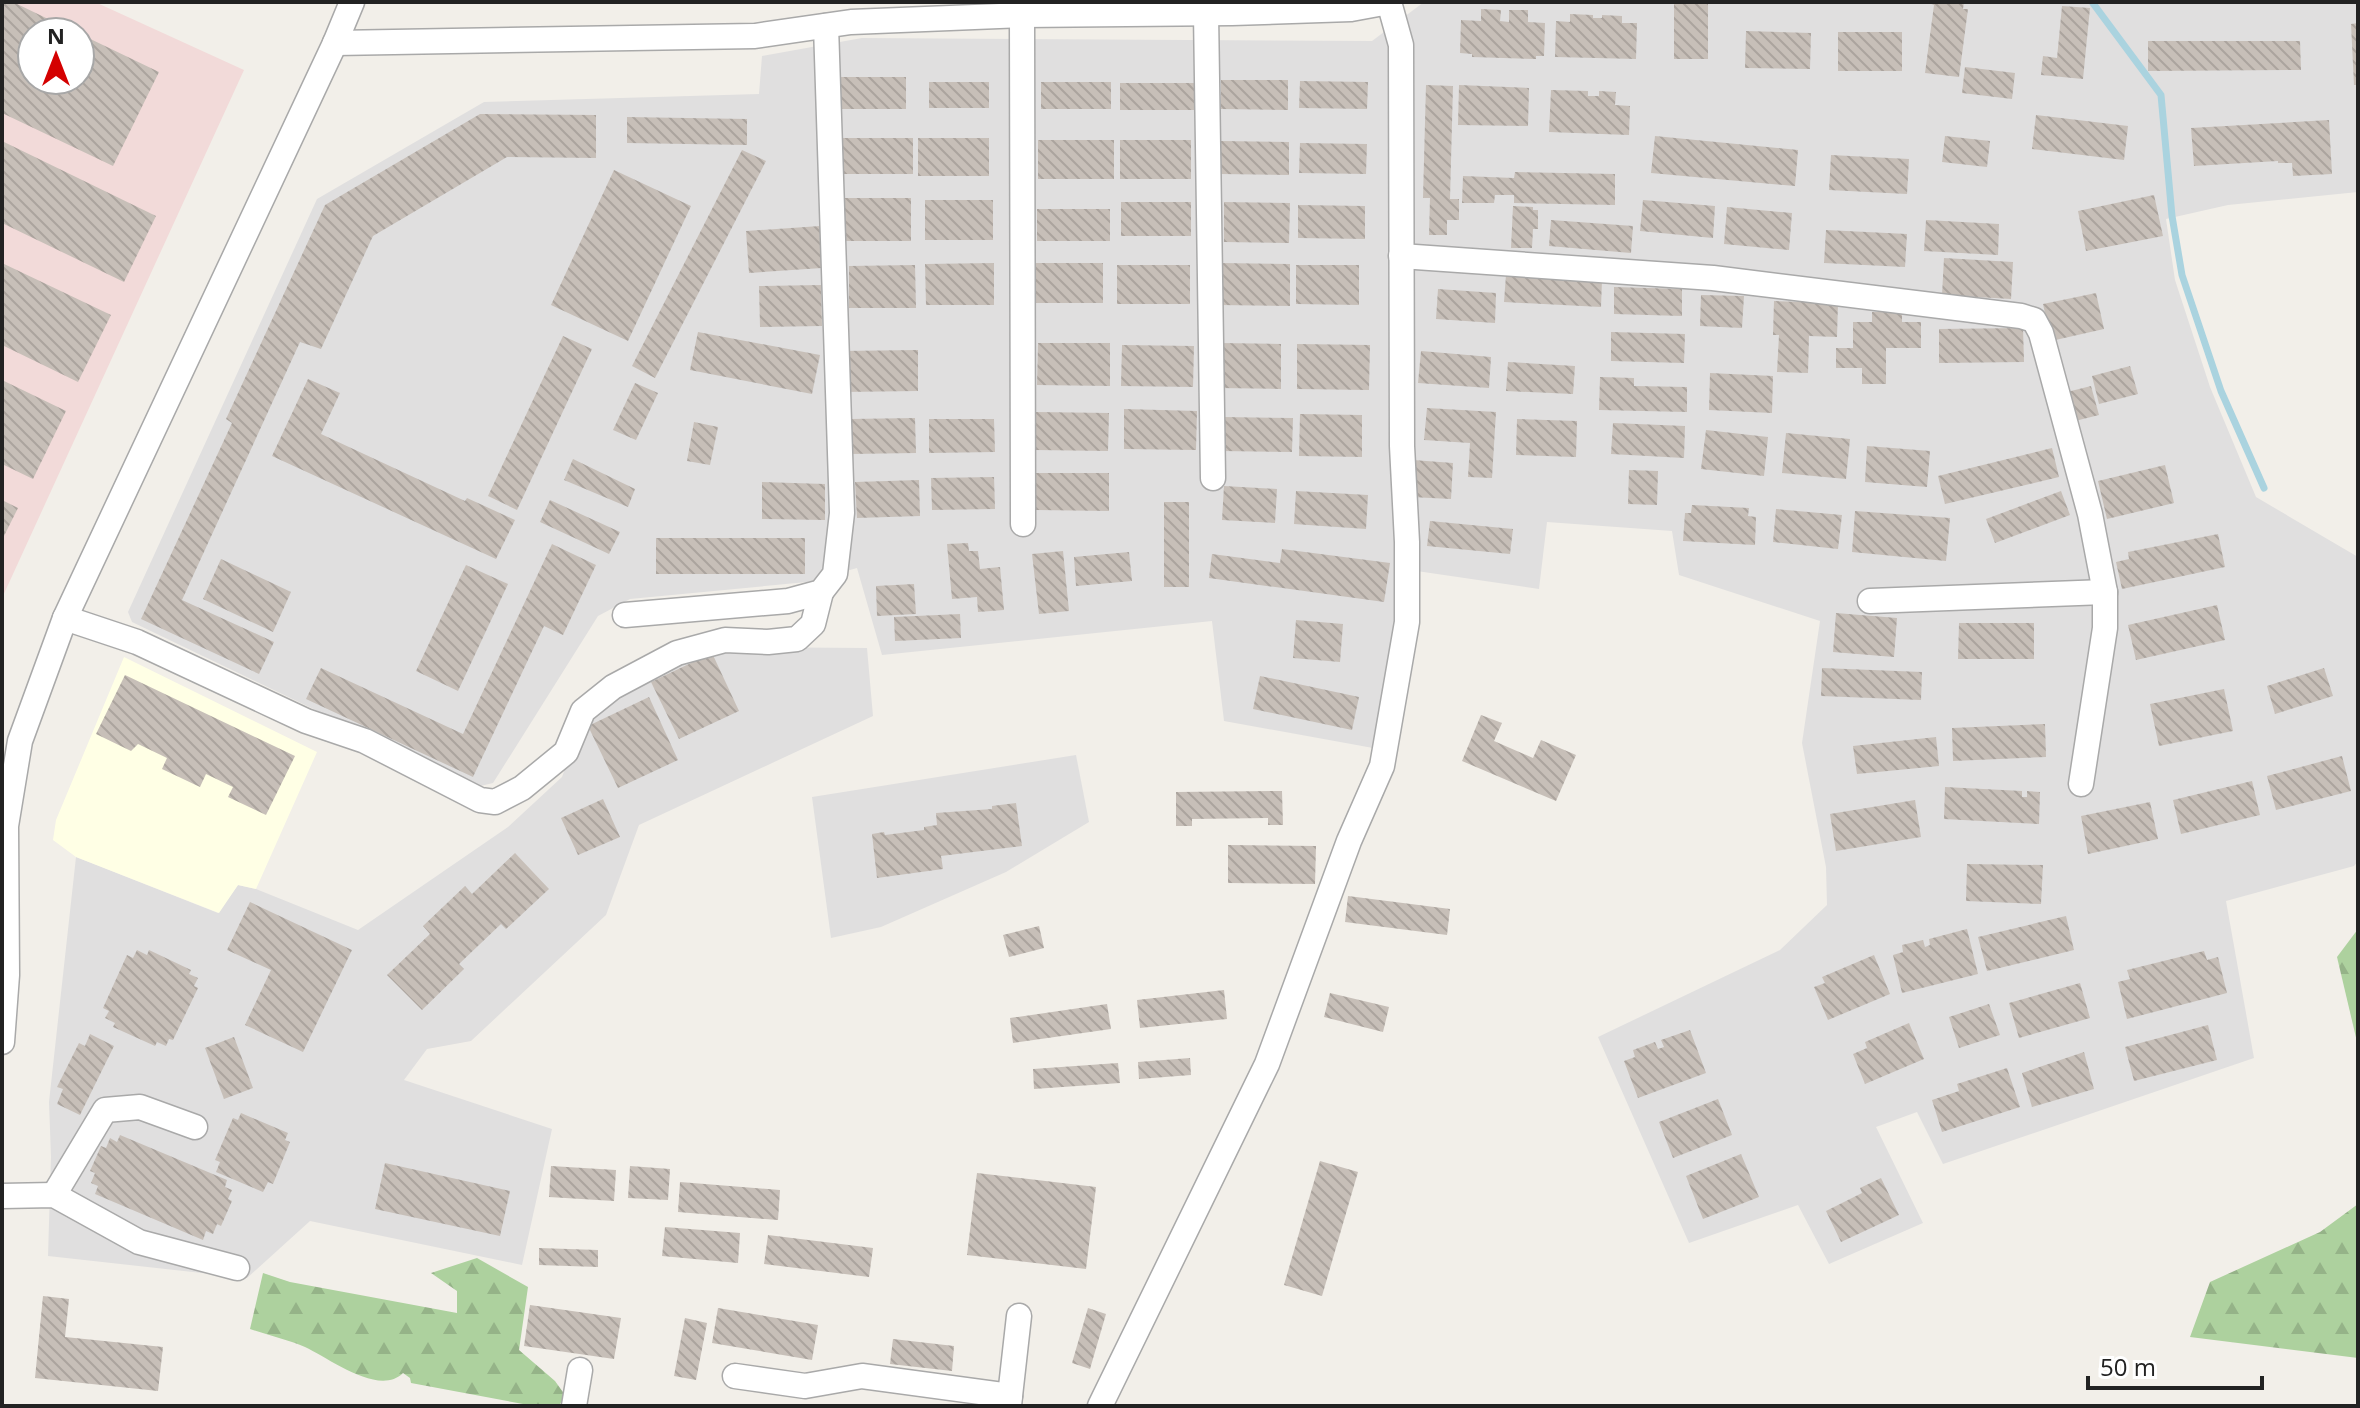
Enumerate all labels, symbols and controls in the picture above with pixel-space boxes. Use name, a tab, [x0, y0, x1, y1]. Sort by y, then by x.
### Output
north arrow	[16, 16, 96, 96]
text: N	[47, 20, 65, 50]
scale bar	[2088, 1340, 2262, 1390]
text: 50 m	[2100, 1350, 2156, 1383]

